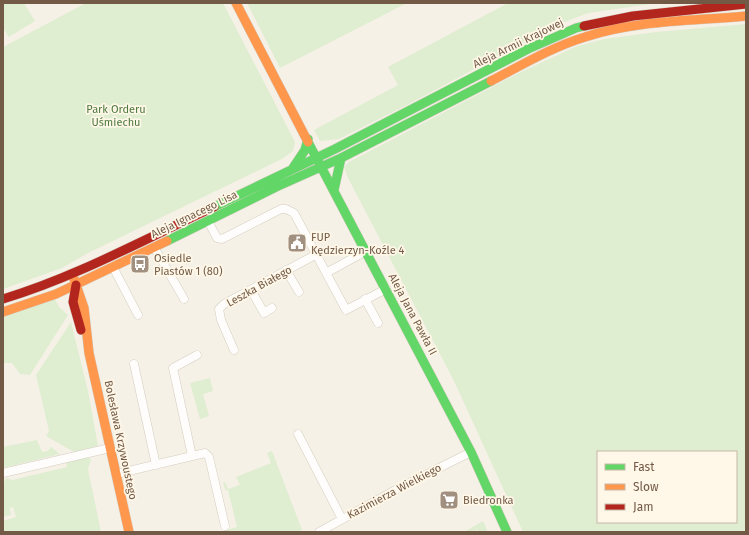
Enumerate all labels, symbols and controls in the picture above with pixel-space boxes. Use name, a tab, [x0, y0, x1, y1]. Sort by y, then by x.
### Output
street label: Aleja Armii Krajowej	[471, 16, 566, 71]
park label: Park Orderu Uśmiechu	[86, 103, 146, 129]
street label: Aleja Ignacego Lisa	[149, 188, 239, 241]
place label: FUP Kędzierzyn-Koźle 4	[311, 231, 405, 257]
public building icon: FUP Kędzierzyn-Koźle 4	[286, 232, 308, 254]
place label: Osiedle Piastów 1 (80)	[154, 252, 223, 278]
bus stop icon: Osiedle Piastów 1 (80)	[129, 253, 151, 275]
street label: Leszka Białego	[224, 263, 294, 310]
street label: Aleja Jana Pawła II	[386, 271, 440, 357]
street label: Bolesława Krzywoustego	[102, 379, 140, 501]
legend	[597, 451, 737, 523]
text: Fast	[633, 460, 655, 474]
street label: Kazimierza Wielkiego	[345, 461, 443, 522]
text: Slow	[633, 480, 659, 494]
supermarket icon: Biedronka	[438, 489, 460, 511]
place label: Biedronka	[463, 494, 514, 507]
text: Jam	[633, 500, 653, 514]

